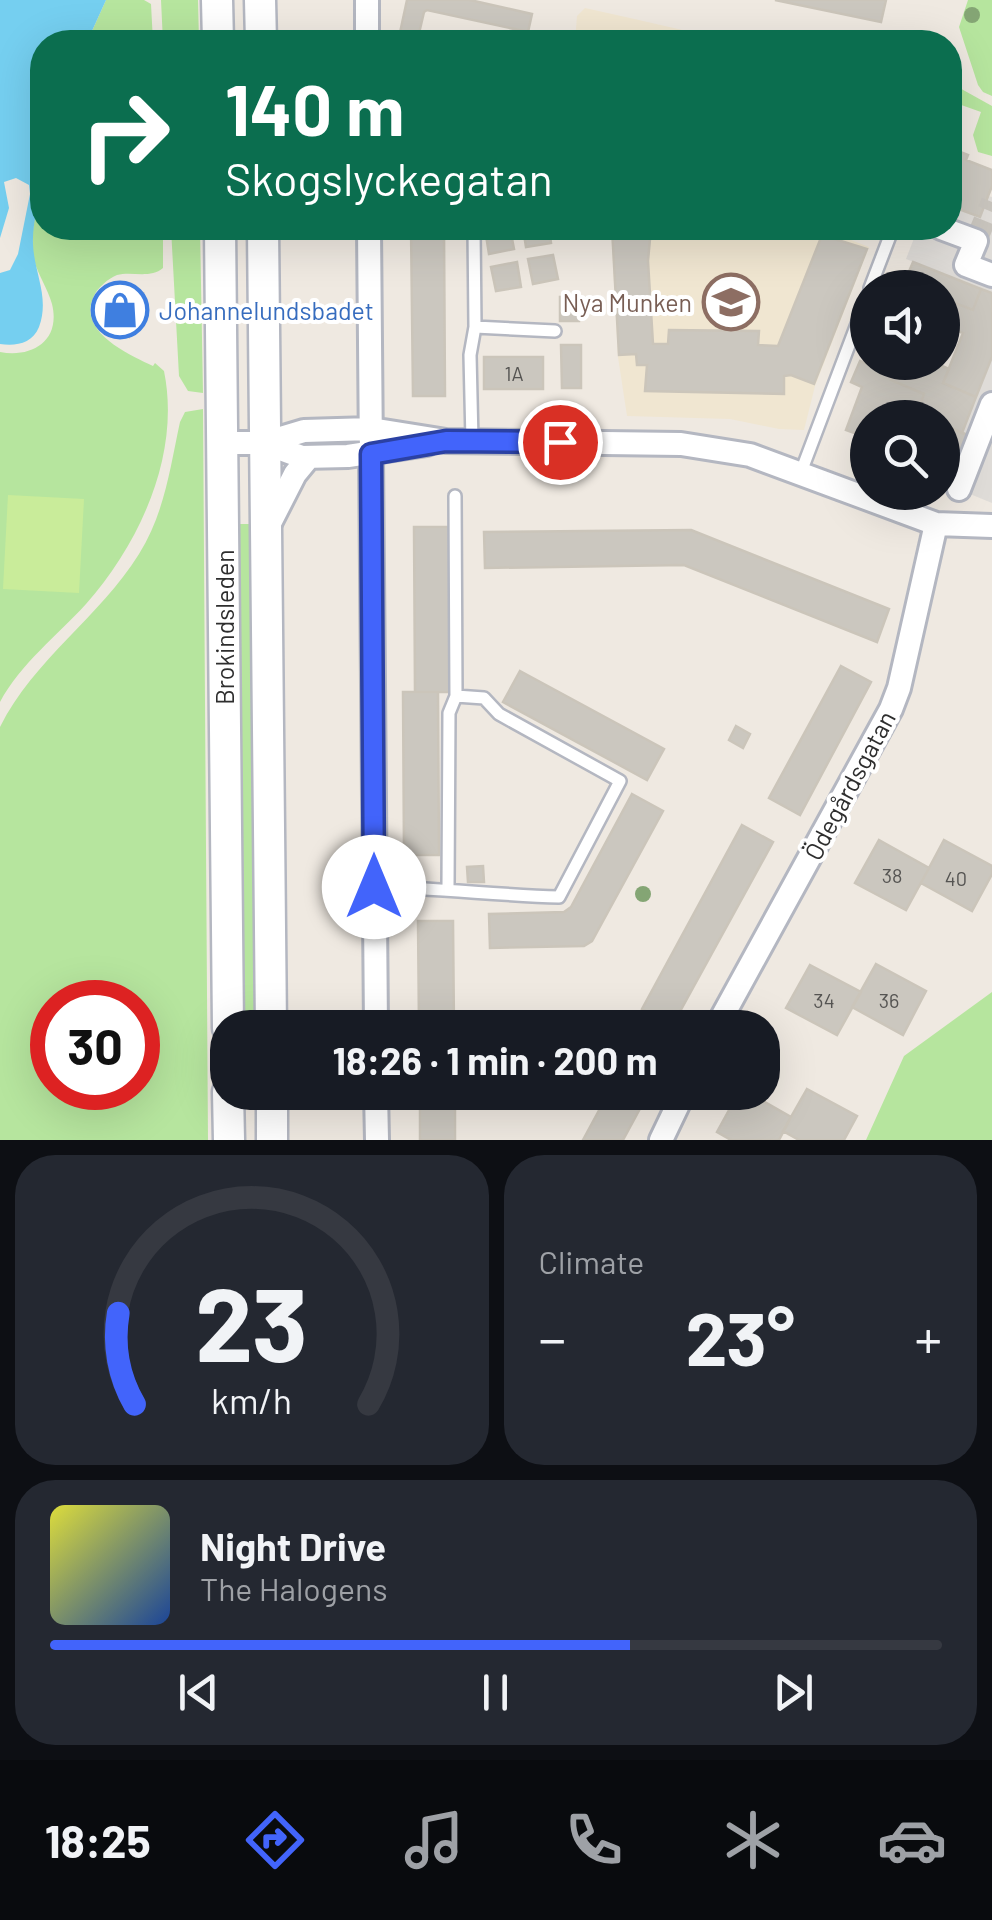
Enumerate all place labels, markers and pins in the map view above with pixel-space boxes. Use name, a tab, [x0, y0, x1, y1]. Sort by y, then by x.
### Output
school or university icon: Nya Munken	[701, 272, 761, 332]
shop icon: Johannelundsbadet	[90, 280, 150, 340]
place label: Nya Munken	[562, 287, 692, 317]
place label: Johannelundsbadet	[159, 295, 374, 325]
pin	[518, 400, 603, 485]

